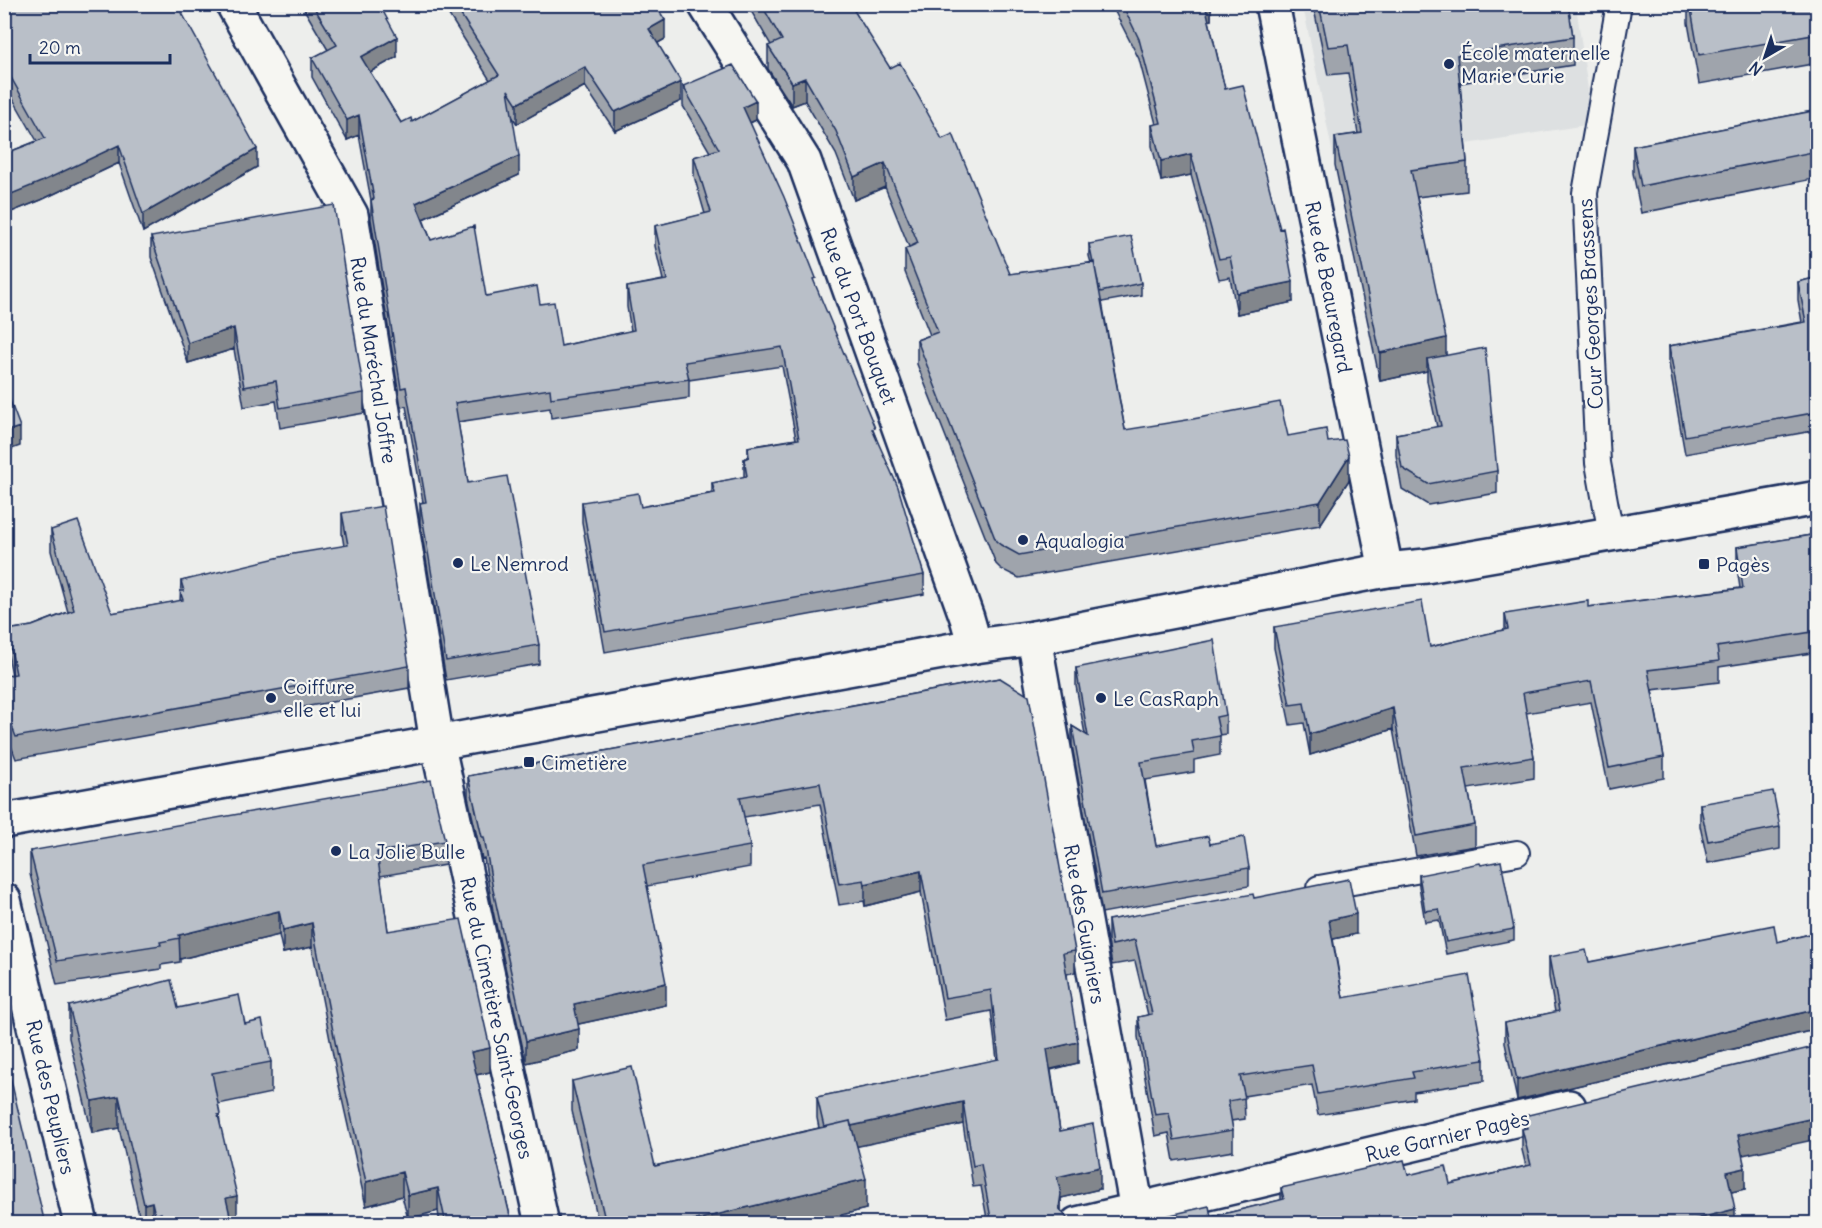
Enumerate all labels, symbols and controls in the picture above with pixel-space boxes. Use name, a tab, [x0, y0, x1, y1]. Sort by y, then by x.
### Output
scale bar	[30, 27, 170, 65]
north arrow	[1735, 27, 1795, 87]
text: 20 m	[39, 36, 81, 59]
place label: École maternelle Marie Curie	[1461, 40, 1610, 88]
marker: École maternelle Marie Curie	[1442, 57, 1456, 71]
text: N	[1745, 57, 1766, 80]
street label: Cour Georges Brassens	[1572, 198, 1608, 410]
street label: Rue de Beauregard	[1300, 199, 1358, 375]
street label: Rue du Port Bouquet	[815, 224, 903, 408]
street label: Rue du Maréchal Joffre	[345, 255, 403, 465]
place label: Aqualogia	[1035, 528, 1125, 553]
marker: Aqualogia	[1016, 533, 1030, 547]
place label: Le Nemrod	[470, 551, 569, 576]
place label: Pagès	[1716, 552, 1770, 577]
marker: Le Nemrod	[451, 556, 465, 570]
marker: Pagès	[1697, 557, 1711, 571]
place label: Coiffure elle et lui	[283, 674, 361, 722]
place label: Le CasRaph	[1113, 686, 1219, 711]
marker: Coiffure elle et lui	[264, 691, 278, 705]
marker: Le CasRaph	[1094, 691, 1108, 705]
place label: Cimetière	[541, 750, 627, 775]
marker: Cimetière	[522, 755, 536, 769]
place label: La Jolie Bulle	[348, 839, 465, 864]
street label: Rue des Guigniers	[1059, 842, 1111, 1006]
marker: La Jolie Bulle	[329, 844, 343, 858]
street label: Rue du Cimetière Saint-Georges	[455, 875, 539, 1161]
street label: Rue des Peupliers	[21, 1017, 81, 1177]
street label: Rue Garnier Pagès	[1363, 1105, 1531, 1167]

